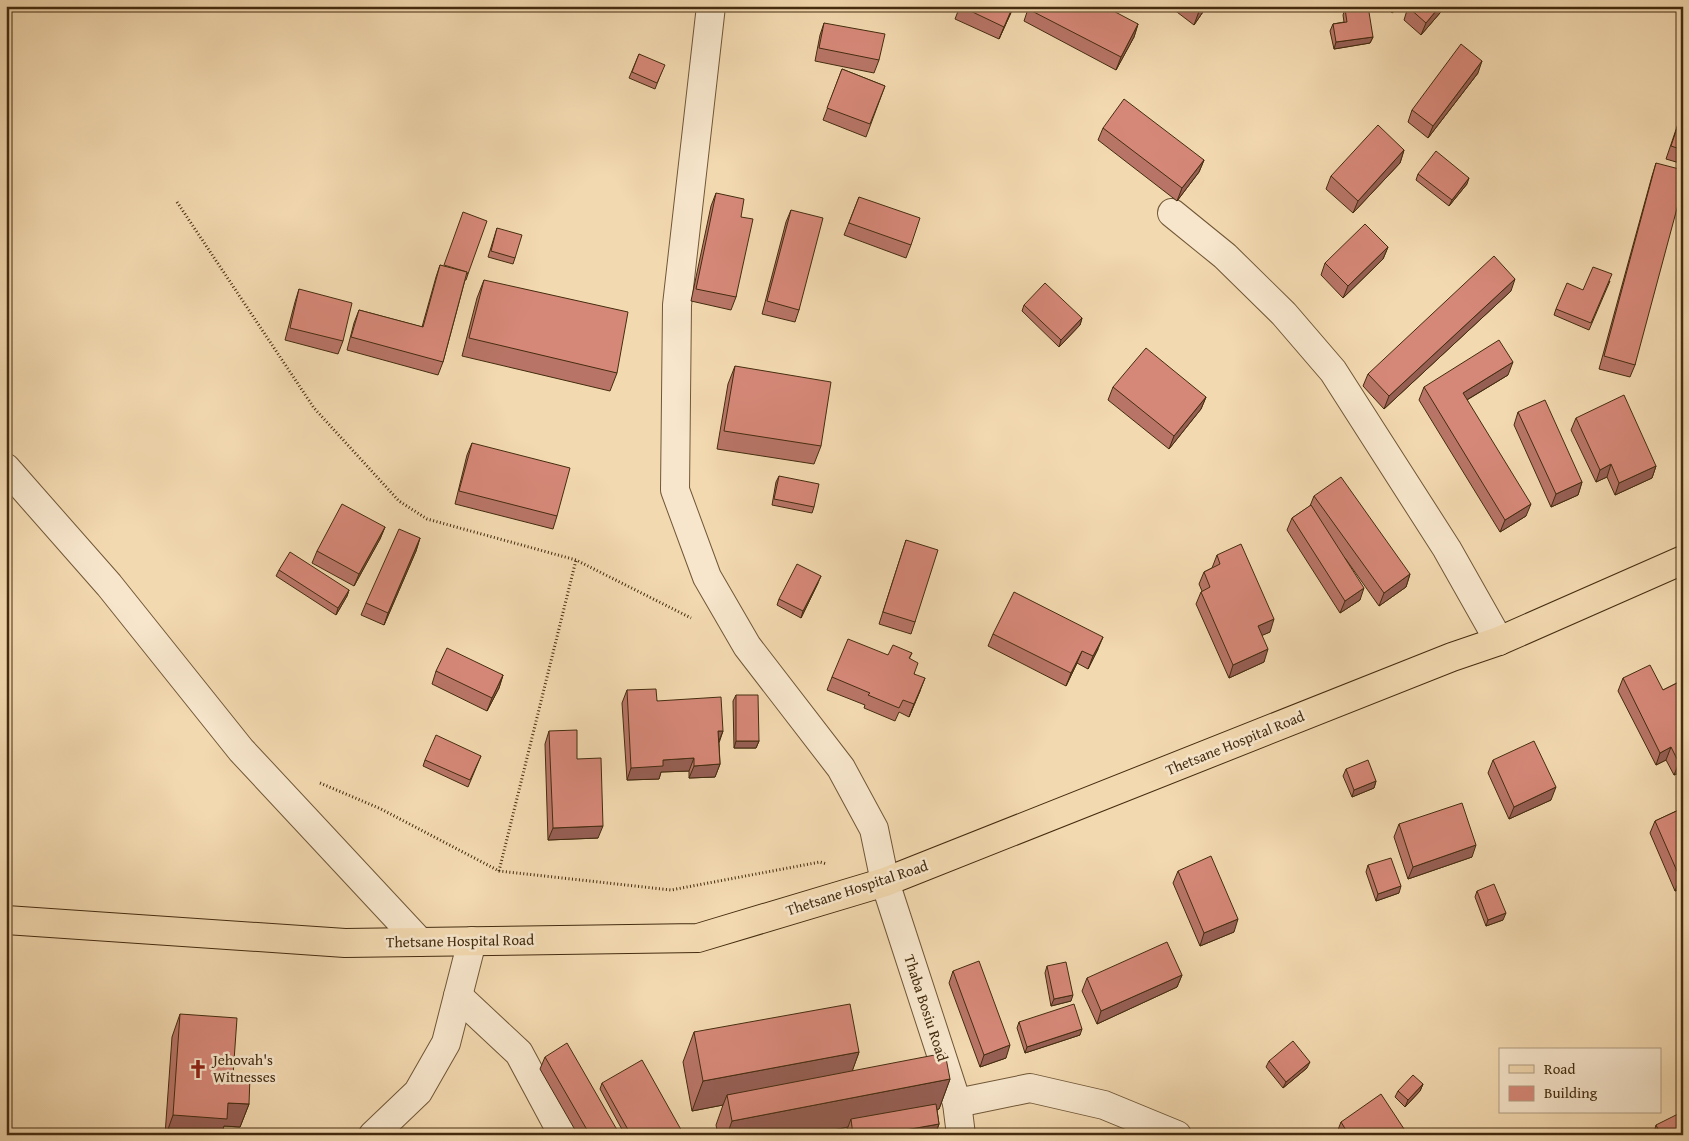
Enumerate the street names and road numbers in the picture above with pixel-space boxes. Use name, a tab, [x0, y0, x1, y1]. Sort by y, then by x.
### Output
street label: Thetsane Hospital Road	[1162, 705, 1307, 780]
street label: Thetsane Hospital Road	[783, 855, 931, 920]
street label: Thetsane Hospital Road	[386, 929, 534, 952]
street label: Thaba Bosiu Road	[899, 952, 954, 1064]

